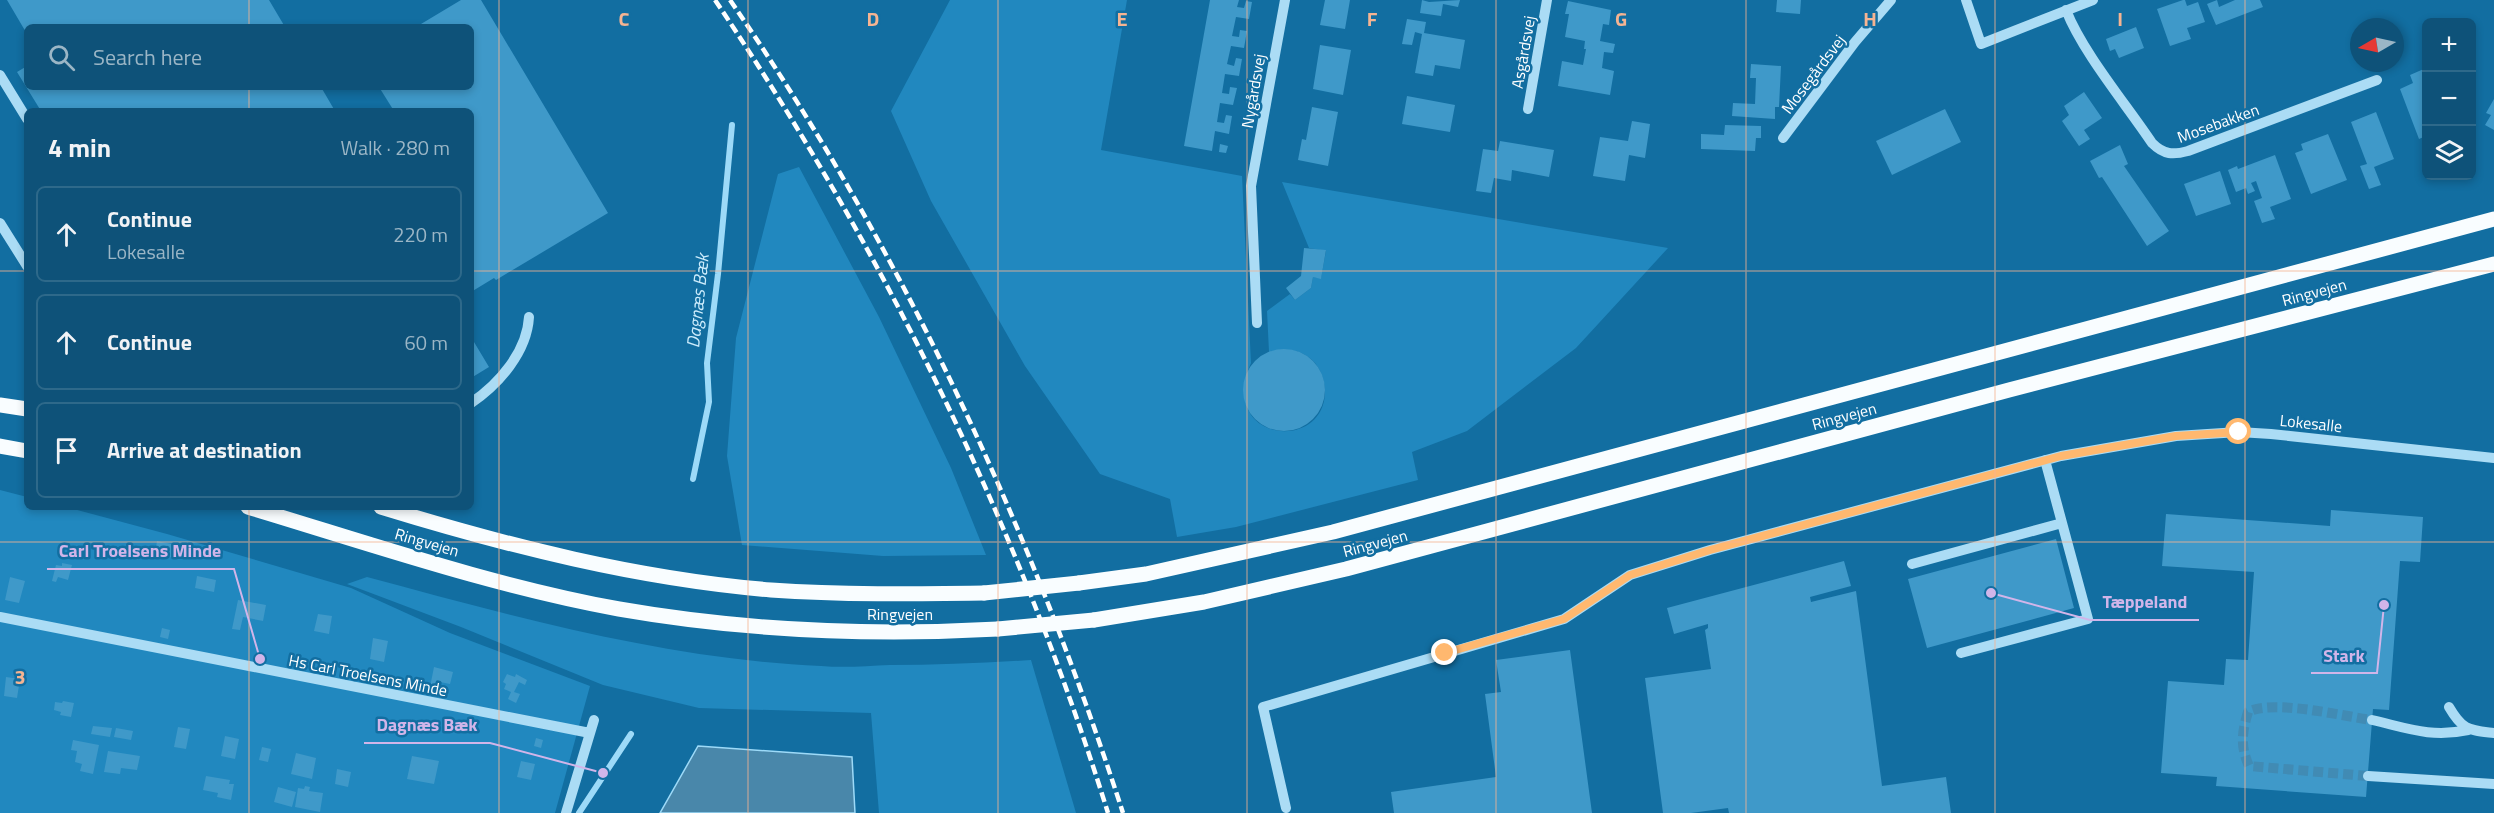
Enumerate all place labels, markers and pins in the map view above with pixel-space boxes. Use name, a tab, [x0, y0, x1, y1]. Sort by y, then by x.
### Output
callout: Carl Troelsens Minde	[47, 533, 234, 569]
callout: Tæppeland	[2090, 584, 2199, 620]
callout: Stark	[2311, 637, 2377, 673]
callout: Dagnæs Bæk	[364, 707, 490, 743]

